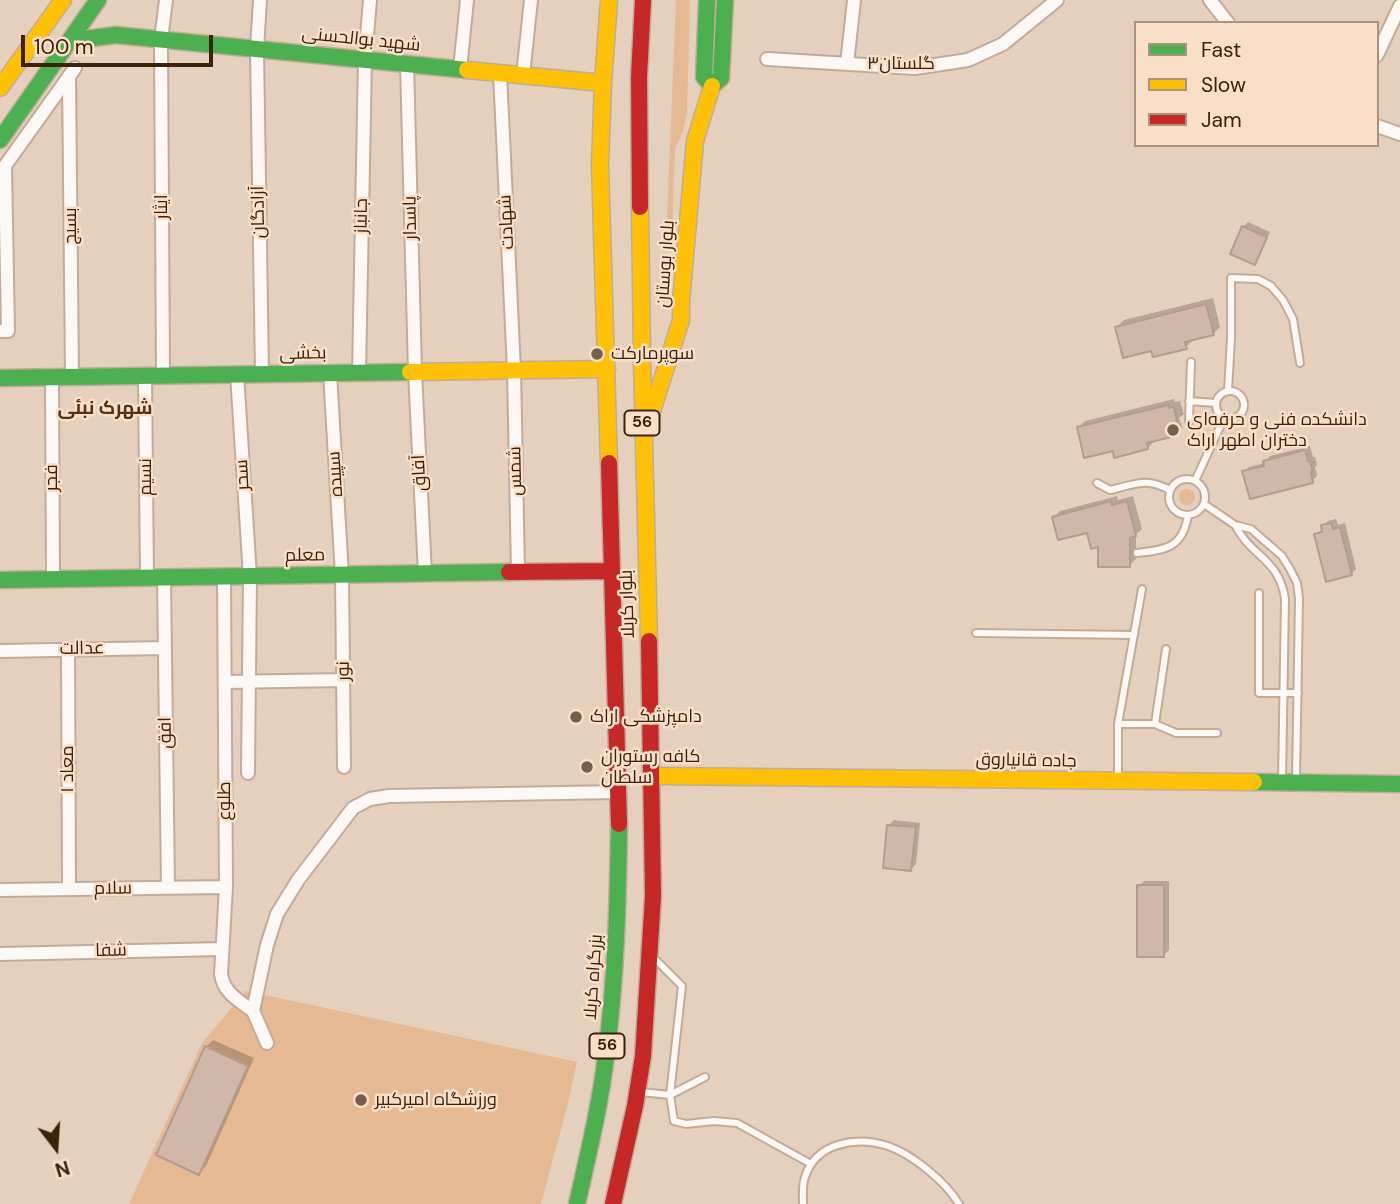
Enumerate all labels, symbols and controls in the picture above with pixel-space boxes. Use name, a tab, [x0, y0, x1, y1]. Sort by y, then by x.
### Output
scale bar	[24, 21, 217, 65]
legend	[1134, 21, 1379, 147]
street label: شهید بوالحسنی	[301, 23, 421, 57]
text: 100 m	[34, 33, 94, 61]
text: Fast	[1201, 36, 1241, 64]
street label: گلستان۳	[867, 53, 935, 75]
text: Slow	[1201, 71, 1246, 99]
text: Jam	[1201, 106, 1242, 134]
street label: آزادگان	[248, 186, 270, 238]
street label: شهادت	[495, 194, 519, 250]
street label: ایثار	[151, 195, 173, 219]
street label: پاسدار	[400, 196, 422, 240]
street label: جانباز	[351, 198, 373, 234]
street label: بسیج	[60, 208, 82, 244]
street label: بلوار بوستان	[652, 219, 680, 309]
street label: بخشی	[279, 343, 327, 365]
place label: سوپرمارکت	[611, 343, 694, 365]
marker: سوپرمارکت	[589, 346, 605, 362]
district label: شهرک نبئی	[58, 398, 152, 420]
place label: دانشکده فنی و حرفه‌ای دختران اطهر اراک	[1187, 409, 1367, 452]
road number: 56	[624, 410, 660, 436]
marker: دانشکده فنی و حرفه‌ای دختران اطهر اراک	[1165, 422, 1181, 438]
street label: شمس	[505, 446, 527, 496]
street label: سپیده	[324, 450, 348, 498]
street label: آفاق	[408, 454, 432, 492]
street label: نسیم	[135, 458, 157, 496]
street label: سحر	[231, 459, 255, 491]
street label: فجر	[41, 464, 63, 492]
street label: معلم	[285, 545, 325, 567]
street label: بلوار کربلا	[616, 569, 640, 639]
street label: عدالت	[59, 638, 105, 660]
street label: نور	[333, 661, 355, 681]
place label: دامپزشکی اراک	[590, 706, 702, 728]
marker: دامپزشکی اراک	[568, 709, 584, 725]
street label: افق	[155, 717, 177, 749]
street label: معاد ۱	[57, 745, 79, 793]
place label: کافه رستوران سلطان	[601, 746, 701, 788]
street label: جاده قانیاروق	[975, 749, 1077, 773]
marker: کافه رستوران سلطان	[579, 759, 595, 775]
street label: طلوع	[214, 781, 236, 821]
street label: سلام	[94, 878, 132, 900]
street label: بزرگراه کربلا	[580, 933, 608, 1021]
street label: شفا	[95, 940, 127, 962]
road number: 56	[590, 1034, 624, 1058]
place label: ورزشگاه امیرکبیر	[375, 1089, 497, 1111]
marker: ورزشگاه امیرکبیر	[353, 1092, 369, 1108]
north arrow	[21, 1113, 91, 1183]
text: N	[52, 1155, 73, 1183]

